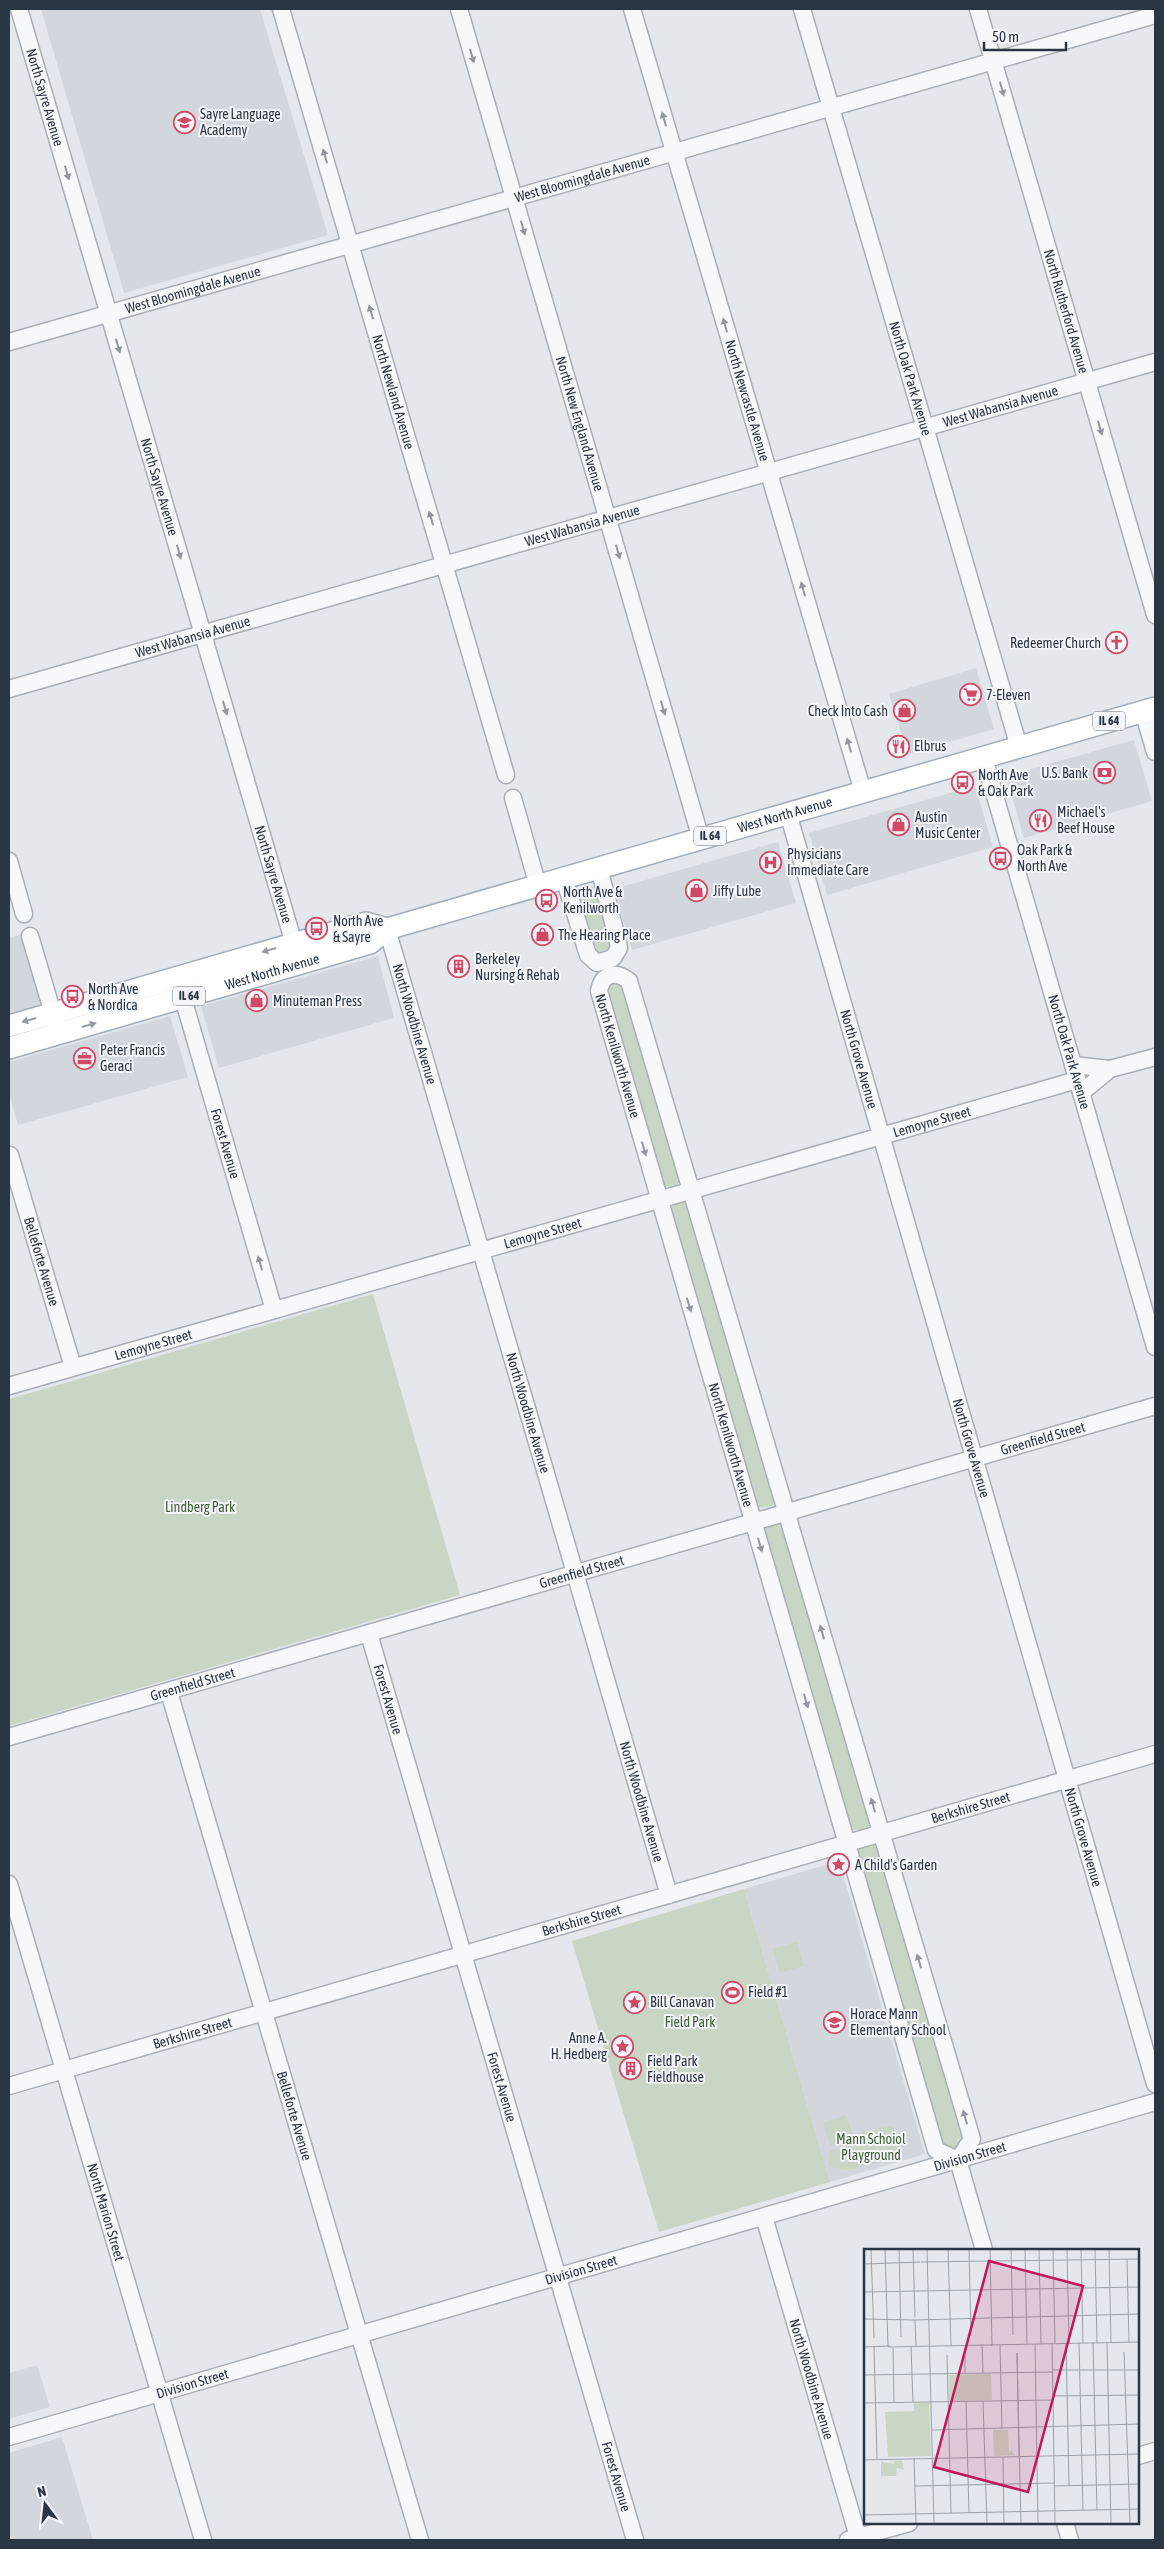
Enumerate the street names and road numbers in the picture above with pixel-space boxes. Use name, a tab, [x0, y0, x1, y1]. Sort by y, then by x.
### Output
street label: North Sayre Avenue	[23, 47, 67, 148]
street label: West Bloomingdale Avenue	[513, 152, 652, 205]
street label: North Rutherford Avenue	[1041, 247, 1092, 375]
street label: West Bloomingdale Avenue	[123, 263, 262, 317]
street label: North Oak Park Avenue	[886, 319, 935, 437]
street label: North Newland Avenue	[369, 333, 418, 451]
street label: North Newcastle Avenue	[722, 338, 773, 463]
street label: North New England Avenue	[553, 354, 607, 493]
street label: West Wabansia Avenue	[941, 382, 1060, 430]
street label: North Sayre Avenue	[138, 436, 181, 537]
street label: West Wabansia Avenue	[523, 501, 641, 549]
street label: West Wabansia Avenue	[133, 613, 252, 661]
road number: IL 64	[1093, 711, 1125, 730]
street label: West North Avenue	[736, 793, 834, 836]
street label: North Sayre Avenue	[252, 824, 295, 925]
road number: IL 64	[694, 826, 726, 846]
street label: West North Avenue	[223, 950, 321, 993]
street label: North Woodbine Avenue	[390, 962, 440, 1086]
road number: IL 64	[173, 986, 205, 1006]
street label: North Kenilworth Avenue	[592, 992, 643, 1120]
street label: North Oak Park Avenue	[1045, 993, 1094, 1111]
street label: North Grove Avenue	[837, 1008, 881, 1110]
street label: Lemoyne Street	[891, 1103, 973, 1140]
street label: Forest Avenue	[208, 1107, 243, 1180]
street label: Lemoyne Street	[502, 1214, 583, 1252]
street label: Belleforte Avenue	[21, 1215, 62, 1308]
street label: Lemoyne Street	[113, 1326, 194, 1363]
street label: North Woodbine Avenue	[503, 1351, 553, 1475]
street label: North Kenilworth Avenue	[705, 1381, 757, 1509]
street label: North Grove Avenue	[949, 1397, 993, 1499]
street label: Greenfield Street	[999, 1419, 1087, 1458]
street label: Greenfield Street	[537, 1552, 626, 1591]
street label: Forest Avenue	[370, 1662, 406, 1736]
street label: Greenfield Street	[148, 1664, 237, 1704]
street label: North Woodbine Avenue	[617, 1739, 667, 1864]
street label: North Grove Avenue	[1062, 1786, 1106, 1889]
street label: Berkshire Street	[929, 1788, 1012, 1826]
street label: Berkshire Street	[540, 1901, 623, 1939]
street label: Berkshire Street	[151, 2014, 234, 2052]
street label: Forest Avenue	[484, 2050, 520, 2124]
street label: Belleforte Avenue	[274, 2069, 315, 2162]
street label: Division Street	[932, 2138, 1008, 2174]
street label: North Marion Street	[84, 2161, 128, 2263]
street label: Division Street	[543, 2252, 619, 2288]
street label: North Woodbine Avenue	[786, 2317, 837, 2441]
street label: Division Street	[154, 2365, 230, 2402]
street label: Forest Avenue	[598, 2440, 634, 2513]

